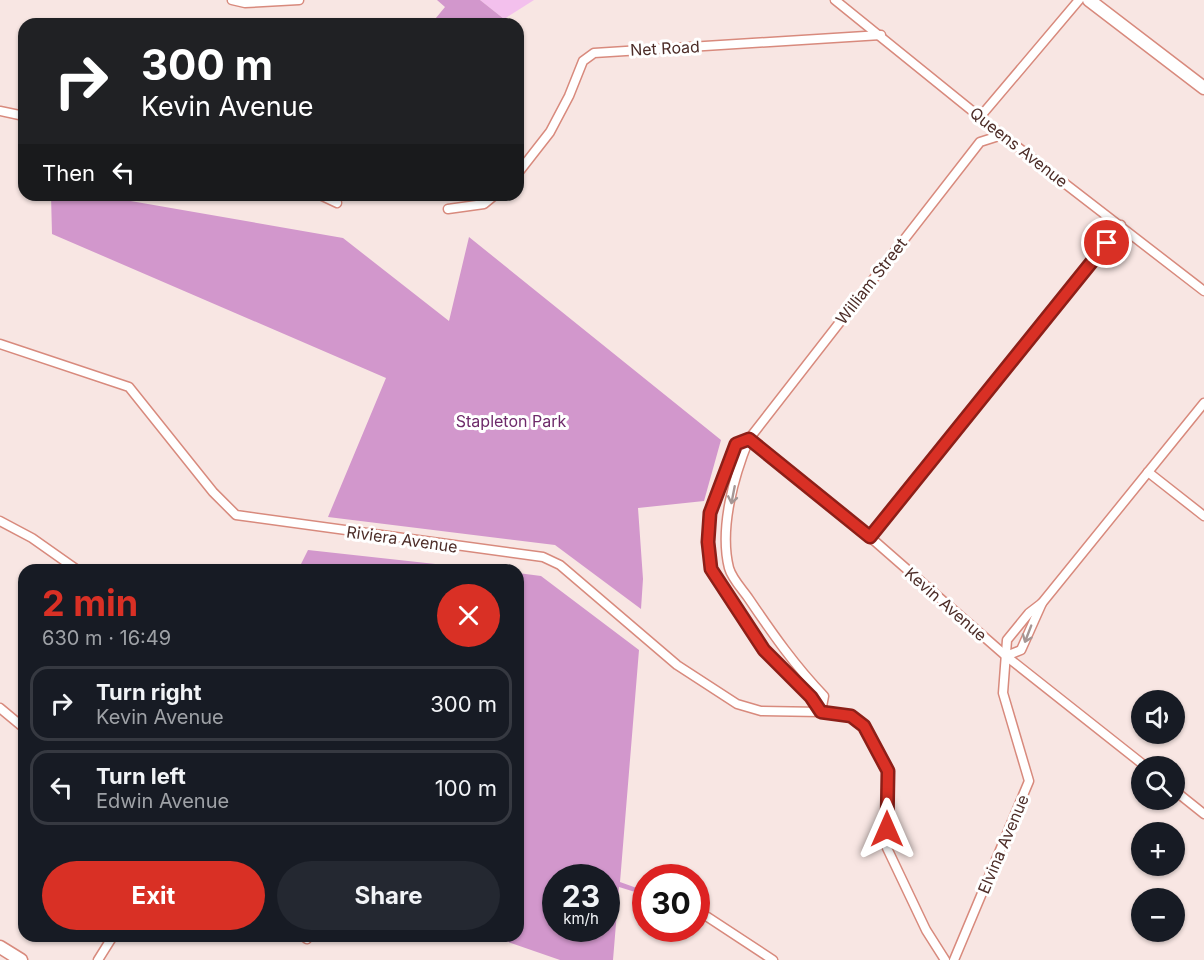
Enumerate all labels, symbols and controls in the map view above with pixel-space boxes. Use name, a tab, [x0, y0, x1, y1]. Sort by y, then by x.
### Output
street label: Net Road	[630, 36, 700, 60]
text: 300 m	[141, 39, 273, 90]
icon: right	[42, 42, 120, 120]
text: Kevin Avenue	[141, 90, 313, 123]
street label: Queens Avenue	[966, 103, 1072, 191]
icon: left	[107, 156, 140, 189]
text: Then	[42, 160, 95, 186]
pin	[1081, 217, 1132, 268]
icon: arrive	[1090, 226, 1123, 259]
street label: William Street	[831, 234, 911, 328]
park label: Stapleton Park	[456, 411, 566, 431]
one-way arrow	[727, 485, 738, 504]
street label: Riviera Avenue	[345, 521, 459, 557]
street label: Kevin Avenue	[901, 563, 991, 645]
text: 2 min	[42, 581, 138, 625]
button: close	[437, 584, 500, 647]
one-way arrow	[1021, 624, 1032, 643]
text: 630 m · 16:49	[42, 626, 171, 650]
text: Turn right	[96, 679, 202, 705]
icon: right	[45, 687, 78, 720]
map controls	[1131, 690, 1185, 942]
button: sound	[1131, 690, 1185, 744]
text: 300 m	[430, 691, 497, 717]
text: Kevin Avenue	[96, 705, 224, 729]
button: search	[1131, 756, 1185, 810]
text: Turn left	[96, 763, 186, 789]
icon: left	[45, 771, 78, 804]
text: 100 m	[435, 775, 497, 801]
text: Edwin Avenue	[96, 789, 229, 813]
street label: Elvina Avenue	[973, 792, 1033, 896]
position arrow	[855, 797, 919, 861]
button: +	[1131, 822, 1185, 876]
button: Exit	[42, 861, 265, 930]
button: Share	[277, 861, 500, 930]
speed limit sign: 30	[632, 864, 710, 942]
text: 23	[562, 878, 600, 914]
button: −	[1131, 888, 1185, 942]
text: km/h	[563, 909, 599, 928]

